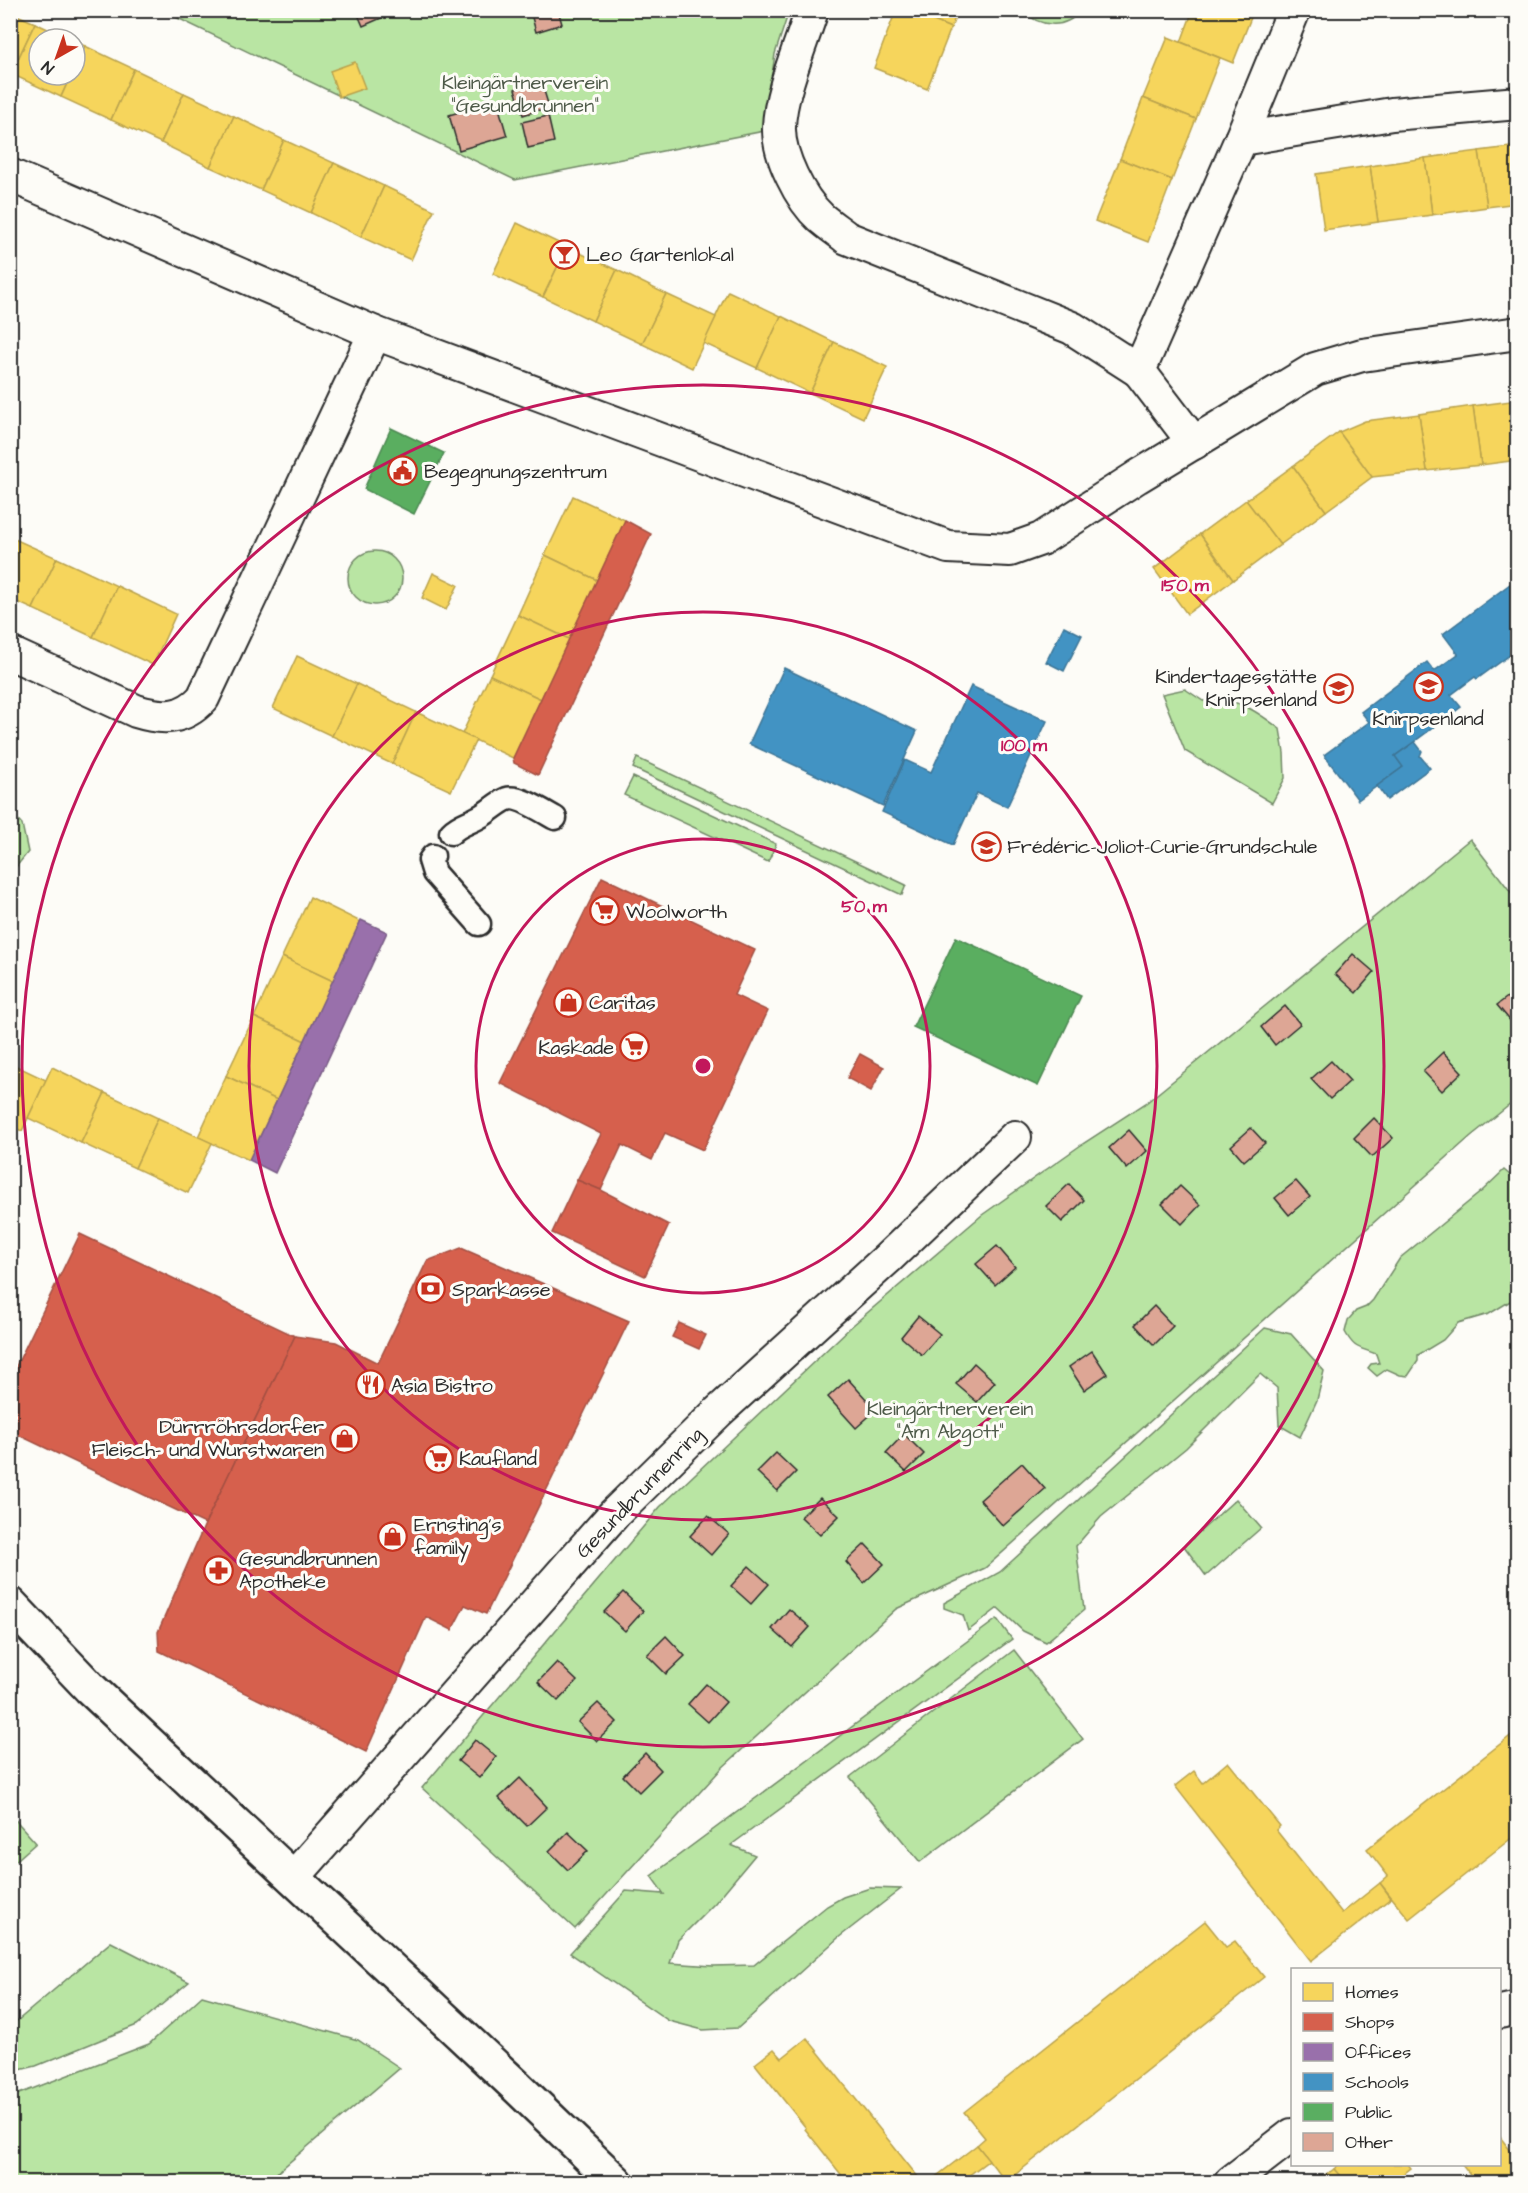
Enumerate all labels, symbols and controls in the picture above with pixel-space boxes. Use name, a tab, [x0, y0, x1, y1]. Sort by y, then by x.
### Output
north arrow	[27, 27, 87, 87]
text: N	[37, 56, 59, 79]
park label: Kleingärtnerverein "Gesundbrunnen"	[442, 69, 608, 120]
bar icon: Leo Gartenlokal	[549, 238, 581, 270]
place label: Leo Gartenlokal	[586, 241, 734, 269]
public building icon: Begegnungszentrum	[387, 455, 419, 487]
place label: Begegnungszentrum	[424, 458, 607, 487]
text: 150 m	[1161, 573, 1210, 598]
place label: Kindertagesstätte Knirpsenland	[1155, 663, 1317, 714]
school or university icon: Knirpsenland	[1412, 671, 1444, 703]
school or university icon: Kindertagesstätte Knirpsenland	[1322, 672, 1354, 704]
place label: Knirpsenland	[1372, 705, 1484, 733]
text: 100 m	[1001, 733, 1048, 758]
school or university icon: Frédéric-Joliot-Curie-Grundschule	[970, 830, 1002, 862]
place label: Frédéric-Joliot-Curie-Grundschule	[1007, 833, 1318, 861]
text: 50 m	[841, 894, 888, 919]
supermarket icon: Woolworth	[589, 895, 621, 927]
place label: Woolworth	[626, 898, 727, 926]
shop icon: Caritas	[552, 986, 584, 1018]
place label: Caritas	[589, 989, 656, 1017]
supermarket icon: Kaskade	[619, 1031, 651, 1063]
place label: Kaskade	[538, 1034, 614, 1062]
centre of rings	[693, 1056, 713, 1076]
bank icon: Sparkasse	[415, 1273, 447, 1305]
place label: Sparkasse	[452, 1276, 551, 1304]
restaurant icon: Asia Bistro	[354, 1369, 386, 1401]
place label: Asia Bistro	[391, 1372, 493, 1400]
park label: Kleingärtnerverein "Am Abgott"	[867, 1395, 1033, 1447]
place label: Dürrröhrsdorfer Fleisch- und Wurstwaren	[92, 1413, 324, 1464]
street label: Gesundbrunnenring	[570, 1421, 711, 1565]
shop icon: Dürrröhrsdorfer Fleisch- und Wurstwaren	[329, 1422, 361, 1454]
supermarket icon: Kaufland	[422, 1442, 454, 1474]
place label: Kaufland	[459, 1445, 537, 1473]
place label: Ernsting's family	[414, 1511, 502, 1563]
shop icon: Ernsting's family	[377, 1520, 409, 1552]
place label: Gesundbrunnen Apotheke	[239, 1545, 377, 1596]
pharmacy icon: Gesundbrunnen Apotheke	[202, 1554, 234, 1586]
legend	[1291, 1968, 1501, 2166]
text: Homes	[1345, 1980, 1399, 2005]
text: Shops	[1345, 2010, 1395, 2035]
text: Offices	[1345, 2040, 1411, 2065]
text: Schools	[1345, 2070, 1409, 2095]
text: Public	[1345, 2100, 1393, 2125]
text: Other	[1345, 2130, 1393, 2155]

